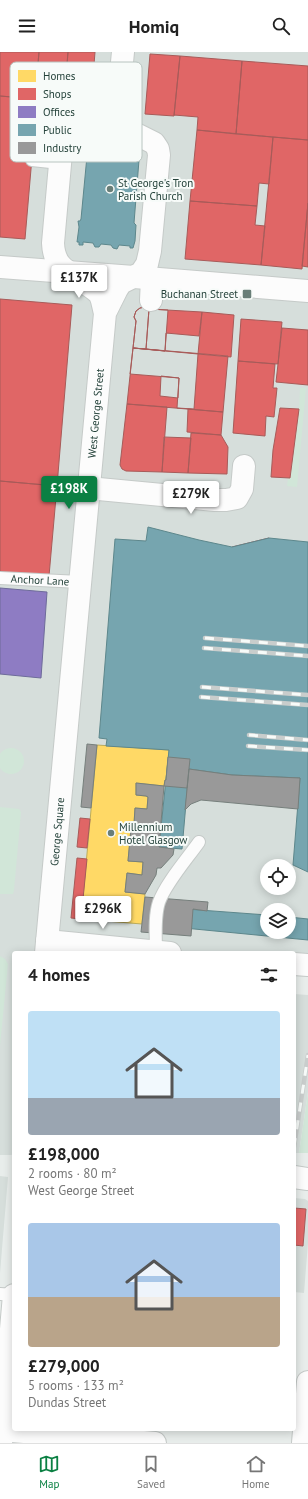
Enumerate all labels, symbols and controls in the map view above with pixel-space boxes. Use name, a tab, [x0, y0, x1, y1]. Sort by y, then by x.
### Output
icon: menu	[16, 15, 38, 37]
text: Homiq	[129, 15, 179, 38]
icon: search	[270, 15, 292, 37]
legend	[10, 62, 142, 162]
text: Homes	[43, 69, 76, 83]
text: Shops	[43, 87, 72, 101]
text: Offices	[43, 105, 75, 119]
text: Public	[43, 123, 72, 137]
text: Industry	[43, 141, 82, 155]
place label: St George's Tron Parish Church	[118, 176, 193, 203]
marker: St George's Tron Parish Church	[105, 184, 115, 194]
pin: £137K	[51, 265, 107, 299]
text: £137K	[60, 269, 98, 286]
place label: Buchanan Street	[161, 287, 238, 301]
marker: Buchanan Street	[241, 288, 253, 300]
street label: West George Street	[85, 368, 107, 459]
pin: £198K	[41, 476, 97, 510]
text: £198K	[50, 480, 88, 497]
pin: £279K	[163, 481, 219, 515]
text: £279K	[172, 485, 210, 502]
street label: Anchor Lane	[10, 572, 70, 588]
street label: George Square	[47, 796, 67, 866]
place label: Millennium Hotel Glasgow	[119, 820, 187, 847]
marker: Millennium Hotel Glasgow	[106, 828, 116, 838]
map controls	[260, 859, 296, 939]
button: locate	[260, 859, 296, 895]
pin: £296K	[75, 896, 131, 930]
text: £296K	[84, 900, 122, 917]
button: layers	[260, 903, 296, 939]
text: 4 homes	[28, 964, 90, 986]
icon: filters	[258, 964, 280, 986]
icon: home	[118, 1037, 190, 1109]
text: £198,000	[28, 1143, 100, 1165]
text: 2 rooms · 80 m²	[28, 1165, 117, 1182]
text: West George Street	[28, 1182, 134, 1199]
icon: home	[118, 1249, 190, 1321]
text: £279,000	[28, 1355, 100, 1377]
text: 5 rooms · 133 m²	[28, 1377, 124, 1394]
text: Dundas Street	[28, 1394, 106, 1411]
tab: Map	[38, 1453, 60, 1491]
tab: Saved	[137, 1453, 165, 1491]
tab: Home	[242, 1453, 270, 1491]

